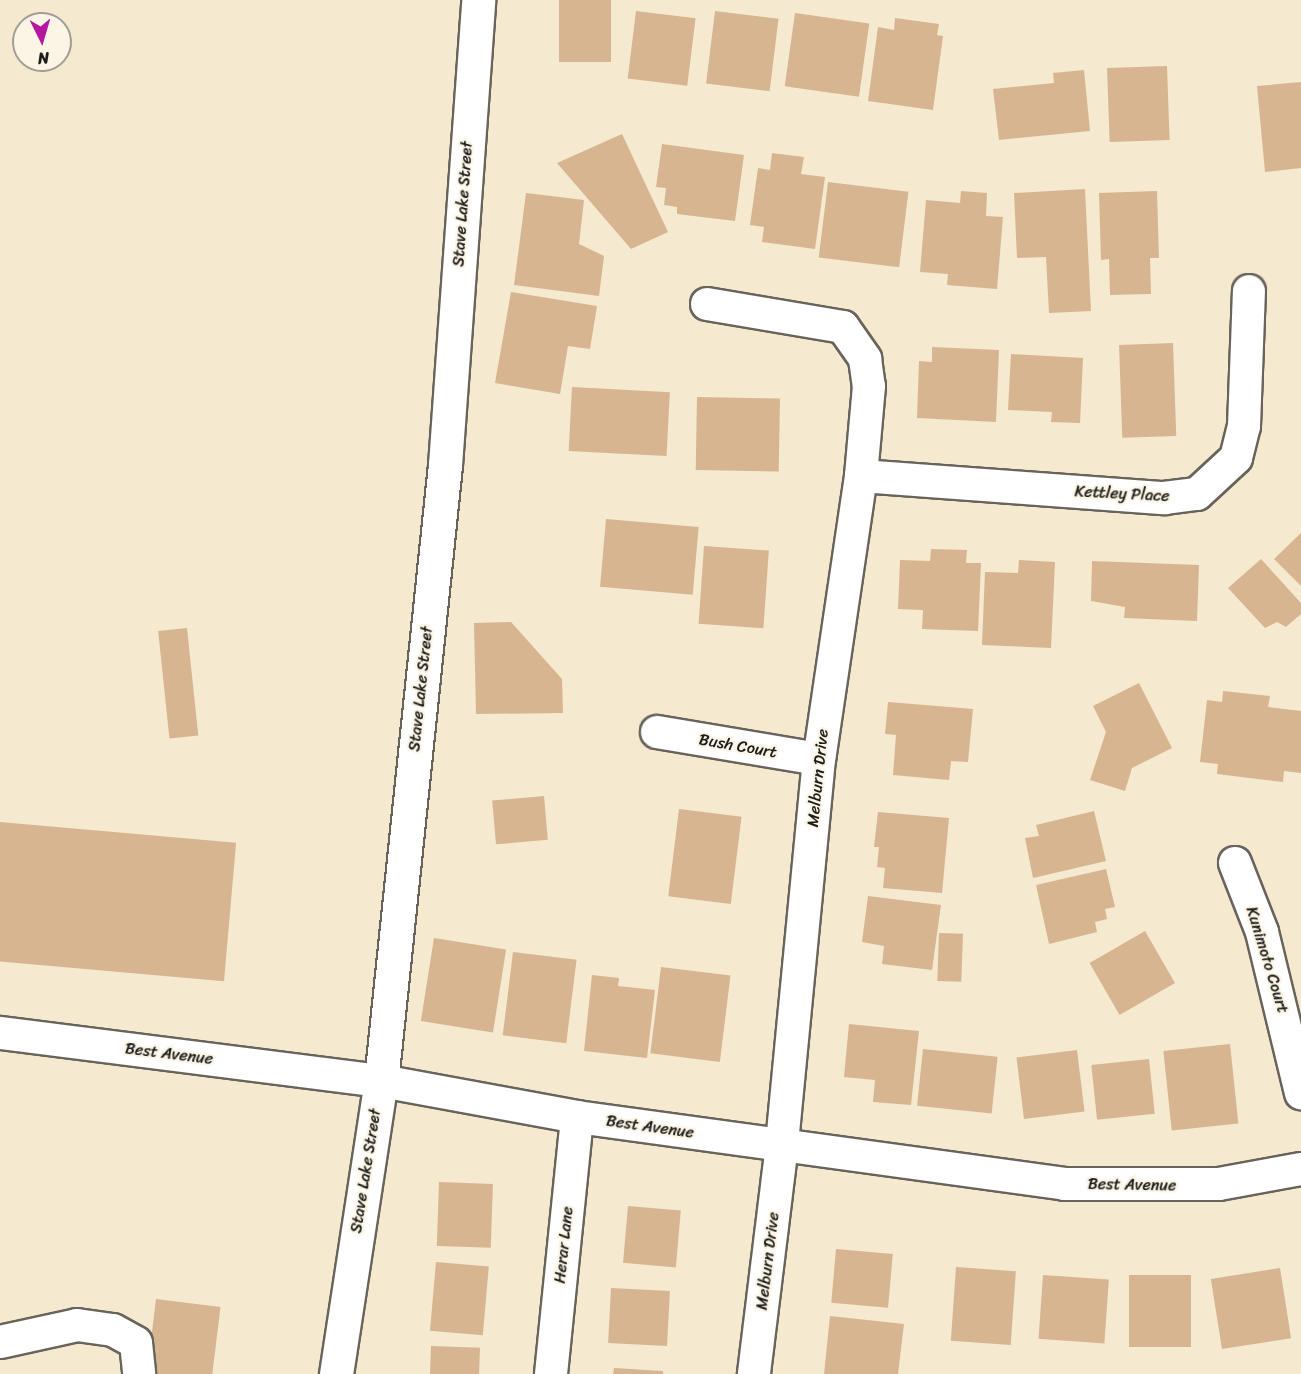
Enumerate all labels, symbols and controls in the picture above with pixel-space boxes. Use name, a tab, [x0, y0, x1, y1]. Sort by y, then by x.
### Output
north arrow	[12, 12, 72, 72]
text: N	[37, 44, 50, 73]
street label: Stave Lake Street	[449, 140, 477, 268]
street label: Kettley Place	[1074, 482, 1170, 506]
street label: Stave Lake Street	[405, 624, 437, 754]
street label: Melburn Drive	[803, 728, 833, 828]
street label: Bush Court	[698, 730, 778, 762]
street label: Kunimoto Court	[1242, 904, 1292, 1016]
street label: Best Avenue	[124, 1039, 214, 1069]
street label: Stave Lake Street	[347, 1106, 385, 1236]
street label: Best Avenue	[605, 1111, 695, 1143]
street label: Best Avenue	[1088, 1175, 1176, 1195]
street label: Herar Lane	[550, 1206, 578, 1284]
street label: Melburn Drive	[752, 1211, 784, 1311]

